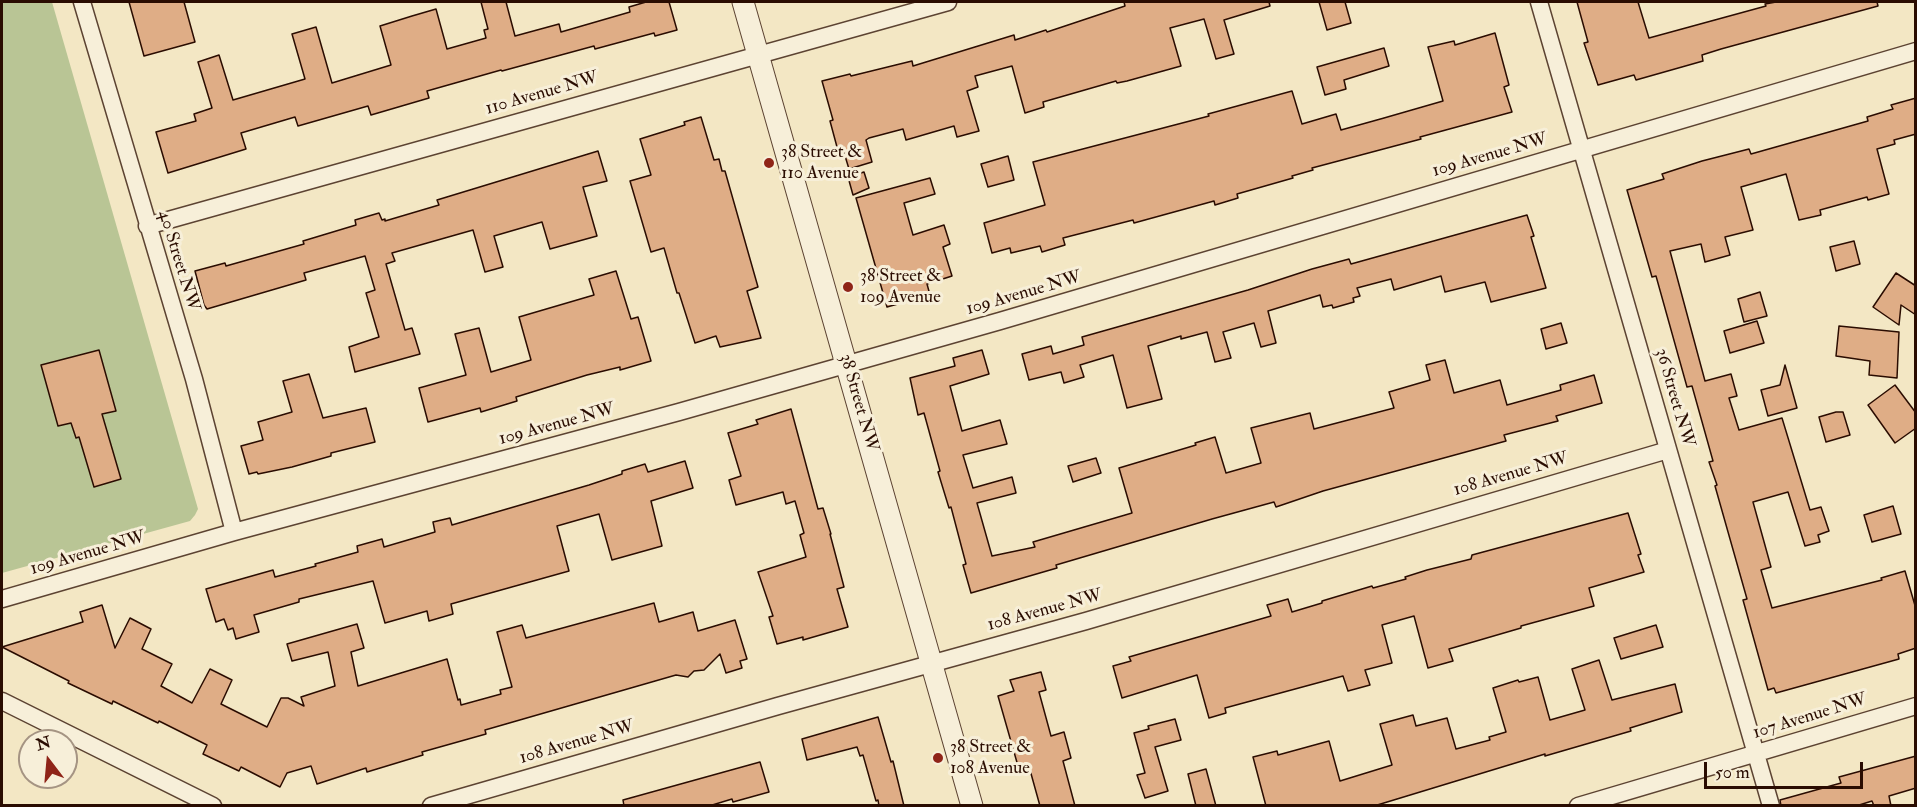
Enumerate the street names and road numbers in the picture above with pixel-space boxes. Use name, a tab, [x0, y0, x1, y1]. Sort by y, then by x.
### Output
street label: 110 Avenue NW	[483, 68, 601, 120]
street label: 109 Avenue NW	[1430, 129, 1550, 183]
street label: 40 Street NW	[152, 208, 204, 314]
street label: 109 Avenue NW	[964, 267, 1084, 321]
street label: 36 Street NW	[1650, 346, 1698, 450]
street label: 38 Street NW	[834, 352, 882, 454]
street label: 109 Avenue NW	[497, 399, 617, 451]
street label: 108 Avenue NW	[1451, 448, 1571, 502]
street label: 109 Avenue NW	[28, 527, 148, 581]
street label: 108 Avenue NW	[985, 585, 1105, 637]
street label: 107 Avenue NW	[1750, 689, 1870, 745]
street label: 108 Avenue NW	[517, 716, 637, 770]

